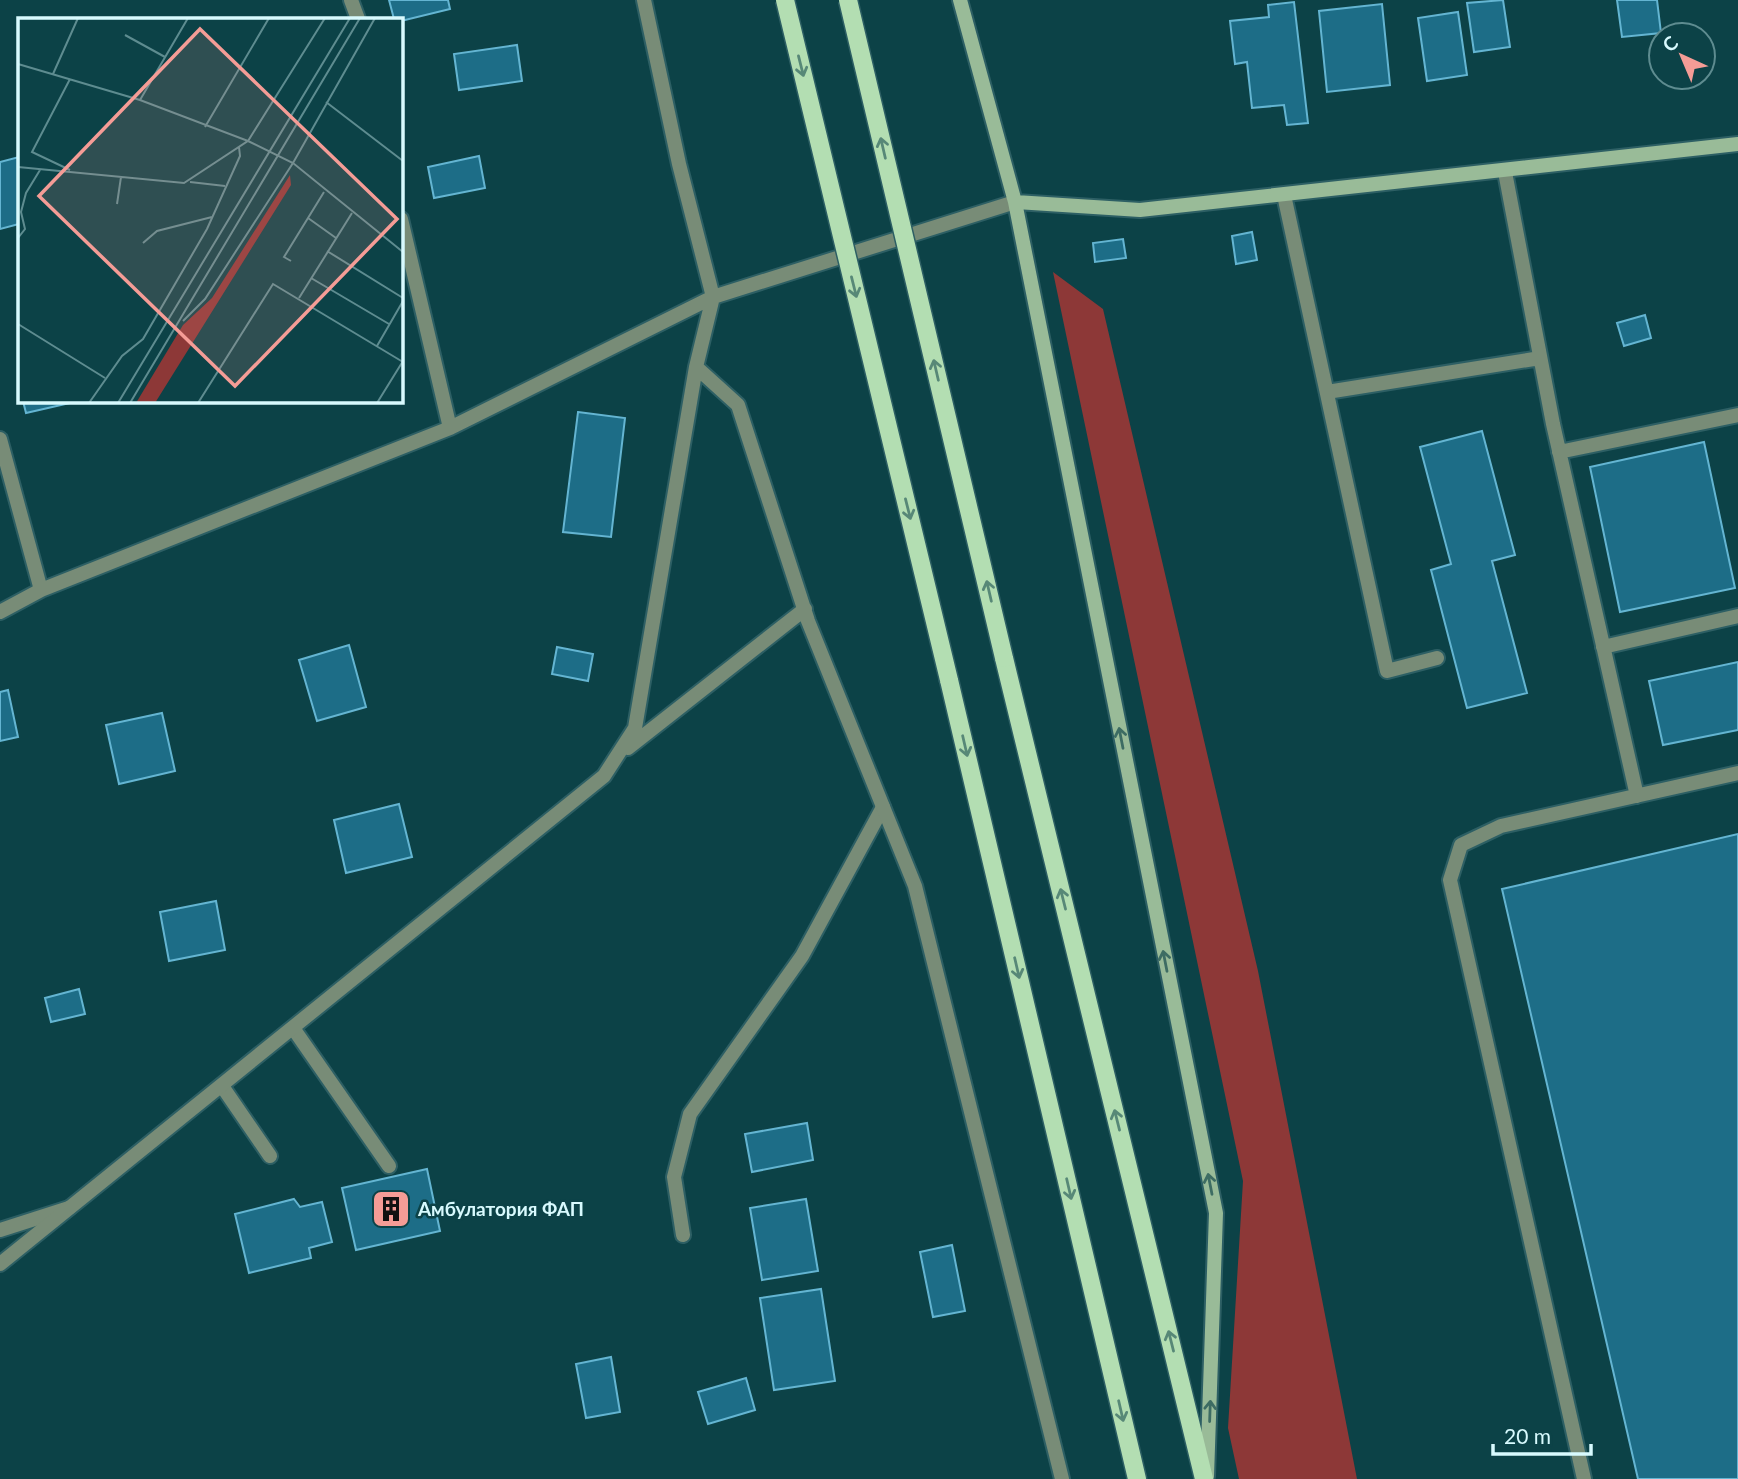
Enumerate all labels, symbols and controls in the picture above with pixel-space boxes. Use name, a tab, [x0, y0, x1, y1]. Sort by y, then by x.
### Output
inset map	[18, 18, 402, 402]
north arrow	[1647, 21, 1717, 91]
text: С	[1657, 30, 1683, 56]
one-way arrow	[795, 54, 808, 77]
one-way arrow	[876, 138, 889, 160]
one-way arrow	[848, 276, 861, 298]
one-way arrow	[929, 359, 942, 382]
one-way arrow	[902, 497, 915, 519]
one-way arrow	[981, 580, 995, 603]
one-way arrow	[1114, 727, 1128, 750]
one-way arrow	[959, 734, 972, 757]
one-way arrow	[1055, 888, 1069, 911]
one-way arrow	[1158, 950, 1172, 973]
one-way arrow	[1010, 956, 1024, 979]
one-way arrow	[1109, 1109, 1123, 1132]
one-way arrow	[1203, 1173, 1216, 1196]
one-way arrow	[1062, 1177, 1076, 1200]
building icon: Амбулатория ФАП	[370, 1188, 412, 1230]
place label: Амбулатория ФАП	[417, 1197, 584, 1220]
one-way arrow	[1164, 1330, 1177, 1353]
one-way arrow	[1114, 1399, 1128, 1422]
one-way arrow	[1203, 1400, 1216, 1423]
scale bar	[1493, 1412, 1591, 1456]
text: 20 m	[1504, 1423, 1551, 1448]

